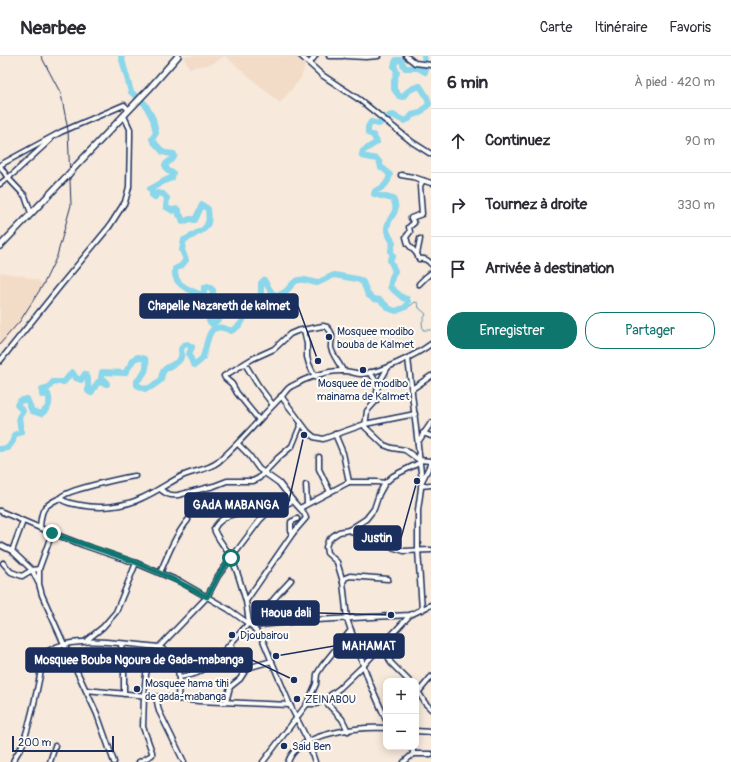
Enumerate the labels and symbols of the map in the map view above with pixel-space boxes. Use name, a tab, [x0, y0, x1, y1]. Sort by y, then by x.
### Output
callout: Chapelle Nazareth de kalmet	[140, 294, 298, 318]
text: Chapelle Nazareth de kalmet	[148, 299, 291, 314]
place label: Mosquee modibo bouba de Kalmet	[337, 325, 415, 351]
marker: Mosquee modibo bouba de Kalmet	[324, 332, 334, 342]
marker: Mosquee de modibo mainama de Kalmet	[358, 365, 368, 375]
place label: Mosquee de modibo mainama de Kalmet	[317, 377, 410, 403]
callout: GAdA MABANGA	[185, 493, 288, 517]
text: GAdA MABANGA	[193, 498, 279, 513]
route end	[43, 524, 61, 542]
callout: Justin	[354, 526, 401, 550]
text: Justin	[362, 531, 393, 546]
route start	[222, 549, 240, 567]
callout: Haoua dali	[252, 601, 319, 625]
text: Haoua dali	[261, 606, 311, 621]
place label: Djoubairou	[240, 629, 289, 642]
marker: Djoubairou	[227, 630, 237, 640]
callout: MAHAMAT	[334, 634, 404, 658]
text: MAHAMAT	[342, 639, 396, 654]
callout: Mosquee Bouba Ngoura de Gada-mabanga	[26, 648, 252, 672]
text: Mosquee Bouba Ngoura de Gada-mabanga	[34, 653, 244, 668]
place label: Mosquee hama tihi de gada-mabanga	[145, 677, 229, 703]
marker: Mosquee hama tihi de gada-mabanga	[132, 684, 142, 694]
place label: ZEINABOU	[305, 693, 356, 706]
marker: ZEINABOU	[292, 694, 302, 704]
scale bar	[12, 734, 114, 753]
place label: Said Ben	[292, 740, 331, 753]
marker: Said Ben	[279, 741, 289, 751]

